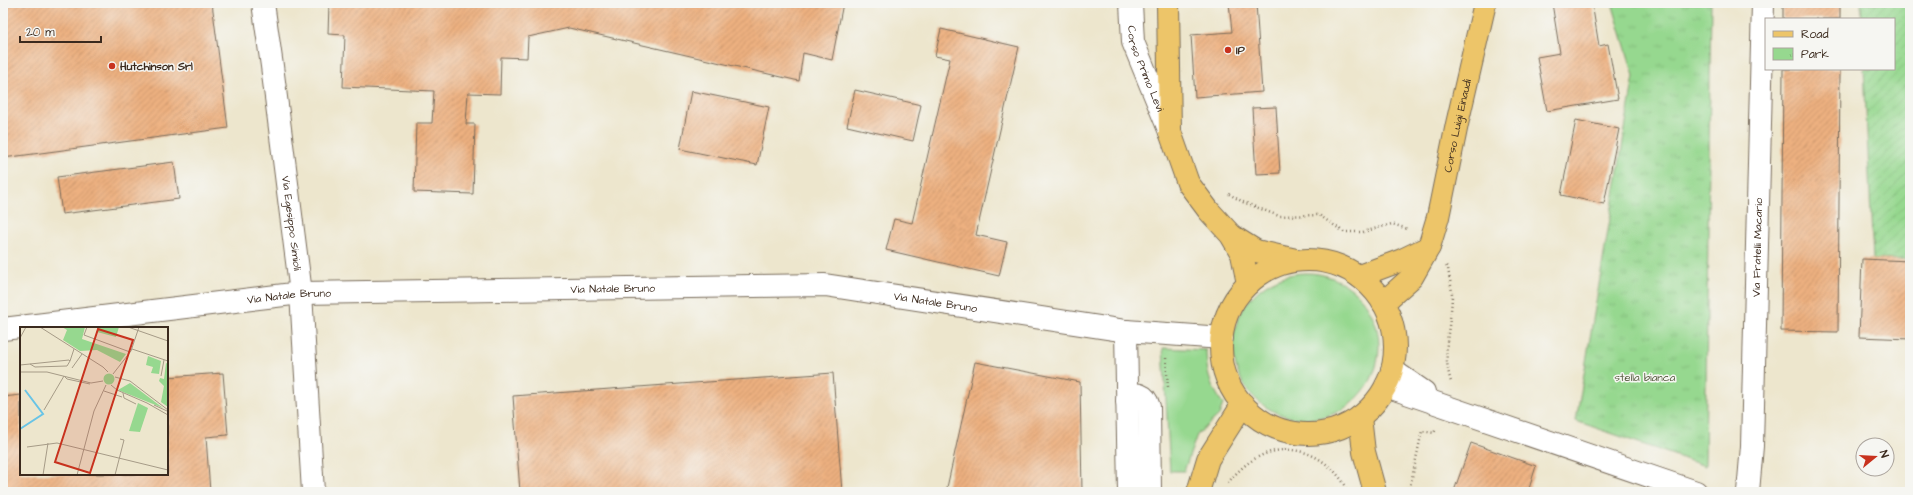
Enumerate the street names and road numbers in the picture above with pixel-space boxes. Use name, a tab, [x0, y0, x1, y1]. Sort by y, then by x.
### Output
street label: Corso Primo Levi	[1124, 25, 1168, 114]
street label: Corso Luigi Einaudi	[1440, 77, 1475, 174]
street label: Via Egesippo Simioli	[278, 175, 305, 272]
street label: Via Fratelli Macario	[1749, 197, 1766, 297]
street label: Via Natale Bruno	[570, 281, 656, 297]
street label: Via Natale Bruno	[246, 286, 332, 307]
street label: Via Natale Bruno	[893, 289, 979, 316]

